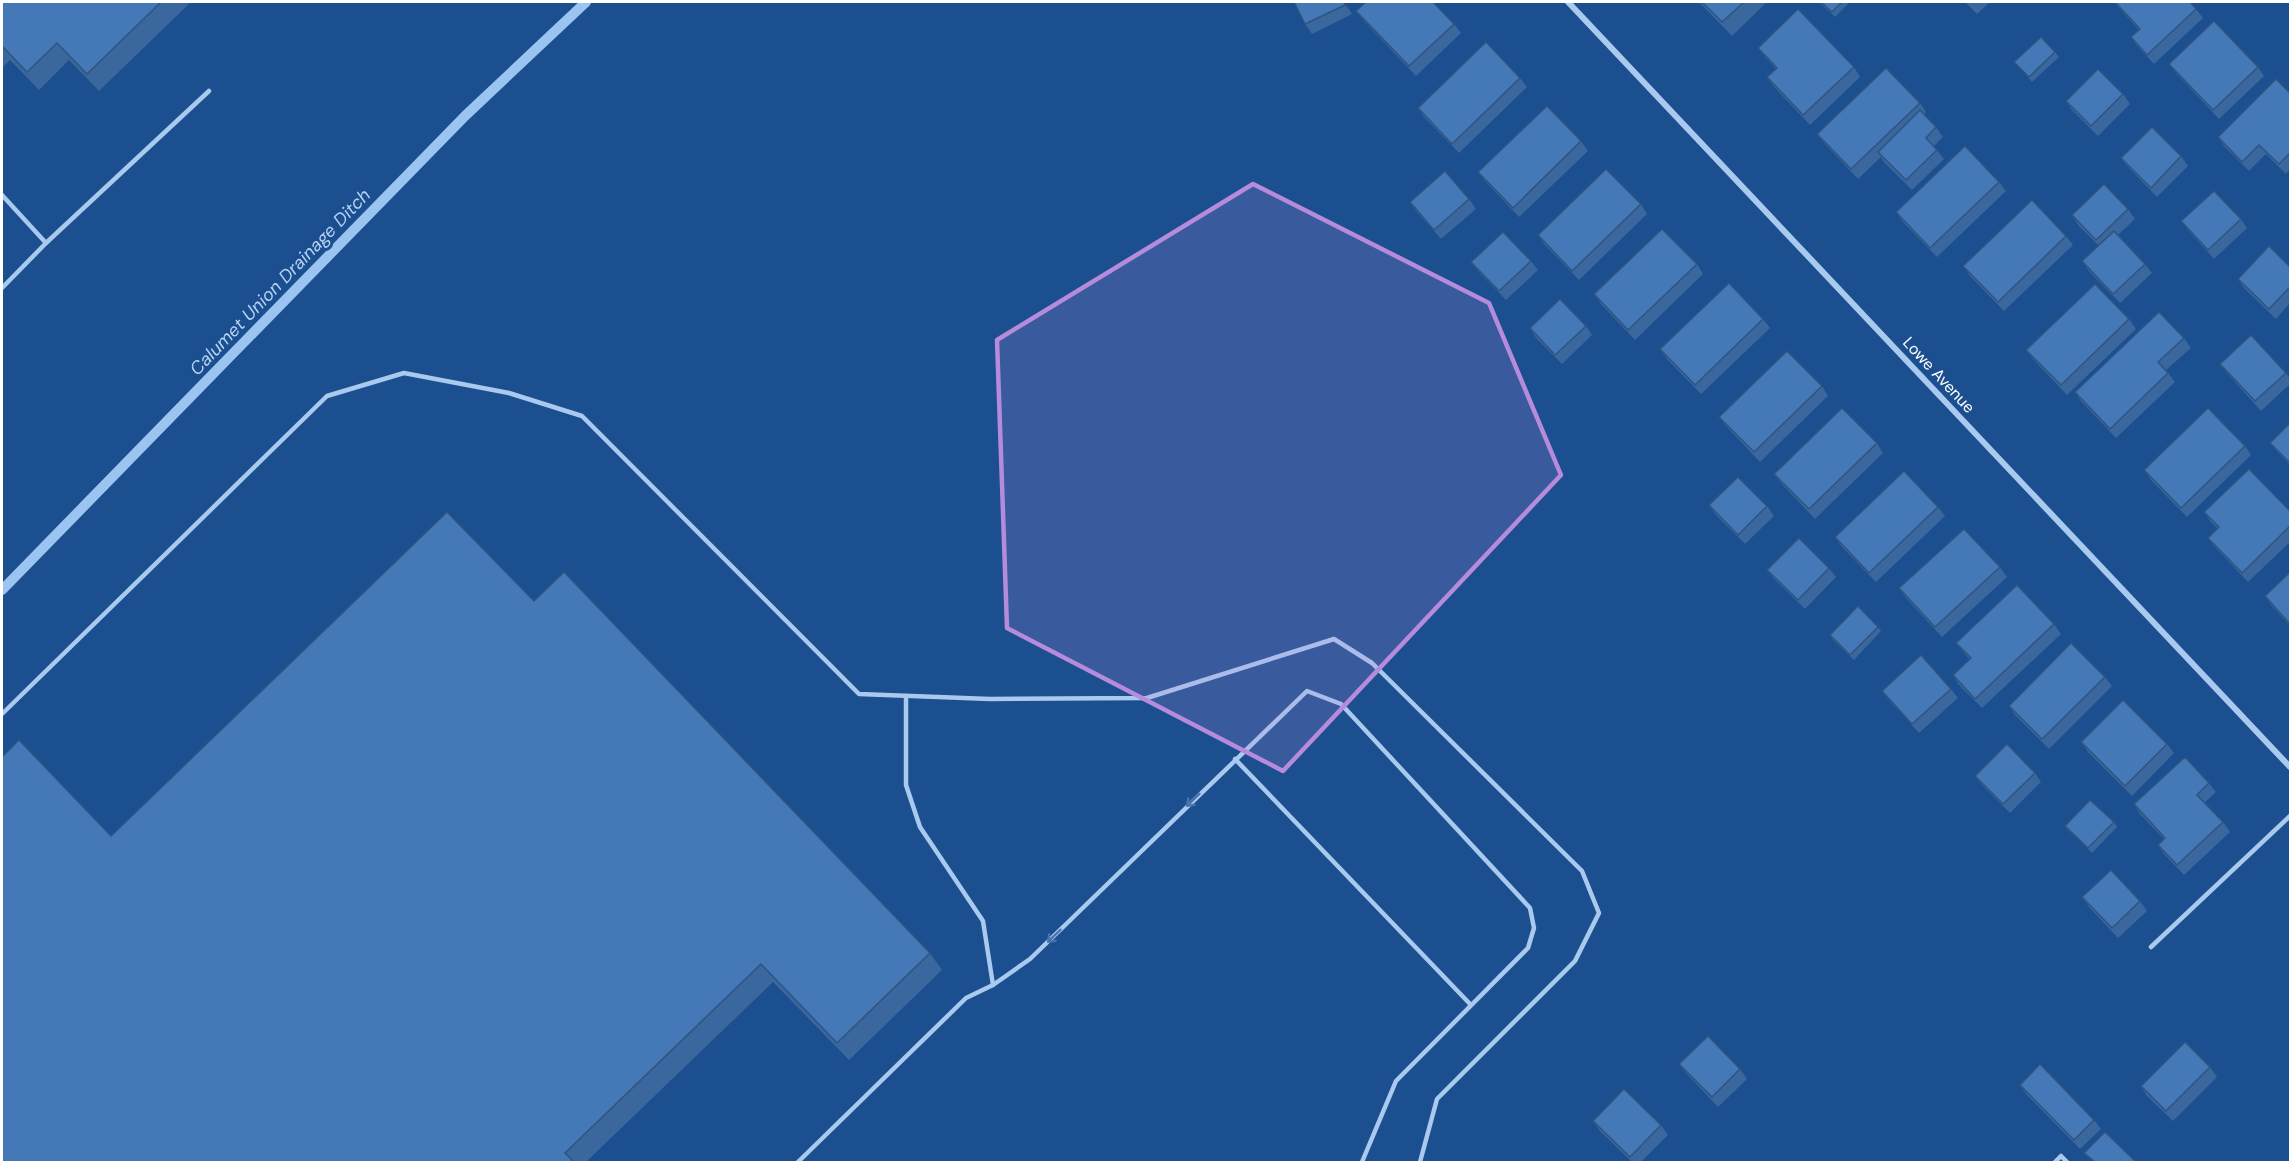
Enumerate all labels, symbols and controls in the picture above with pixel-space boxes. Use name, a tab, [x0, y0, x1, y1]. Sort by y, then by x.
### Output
water label: Calumet Union Drainage Ditch	[184, 183, 376, 381]
street label: Lowe Avenue	[1898, 332, 1980, 418]
one-way arrow	[1186, 792, 1201, 807]
one-way arrow	[1046, 929, 1061, 943]

